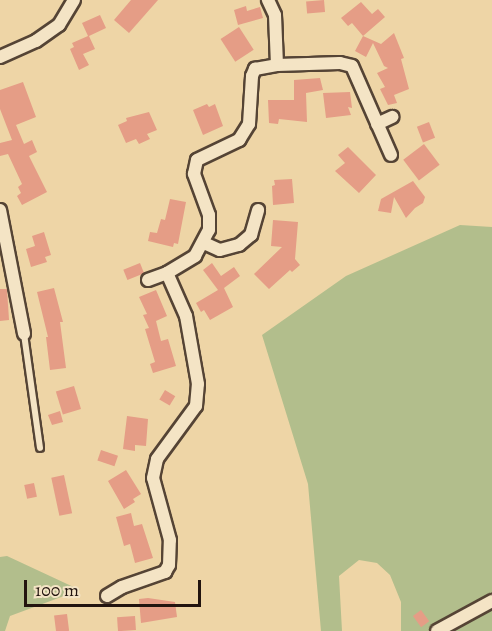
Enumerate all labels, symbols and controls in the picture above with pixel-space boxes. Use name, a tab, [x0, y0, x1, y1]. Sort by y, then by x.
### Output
scale bar	[27, 568, 204, 606]
text: 100 m	[35, 578, 79, 602]

